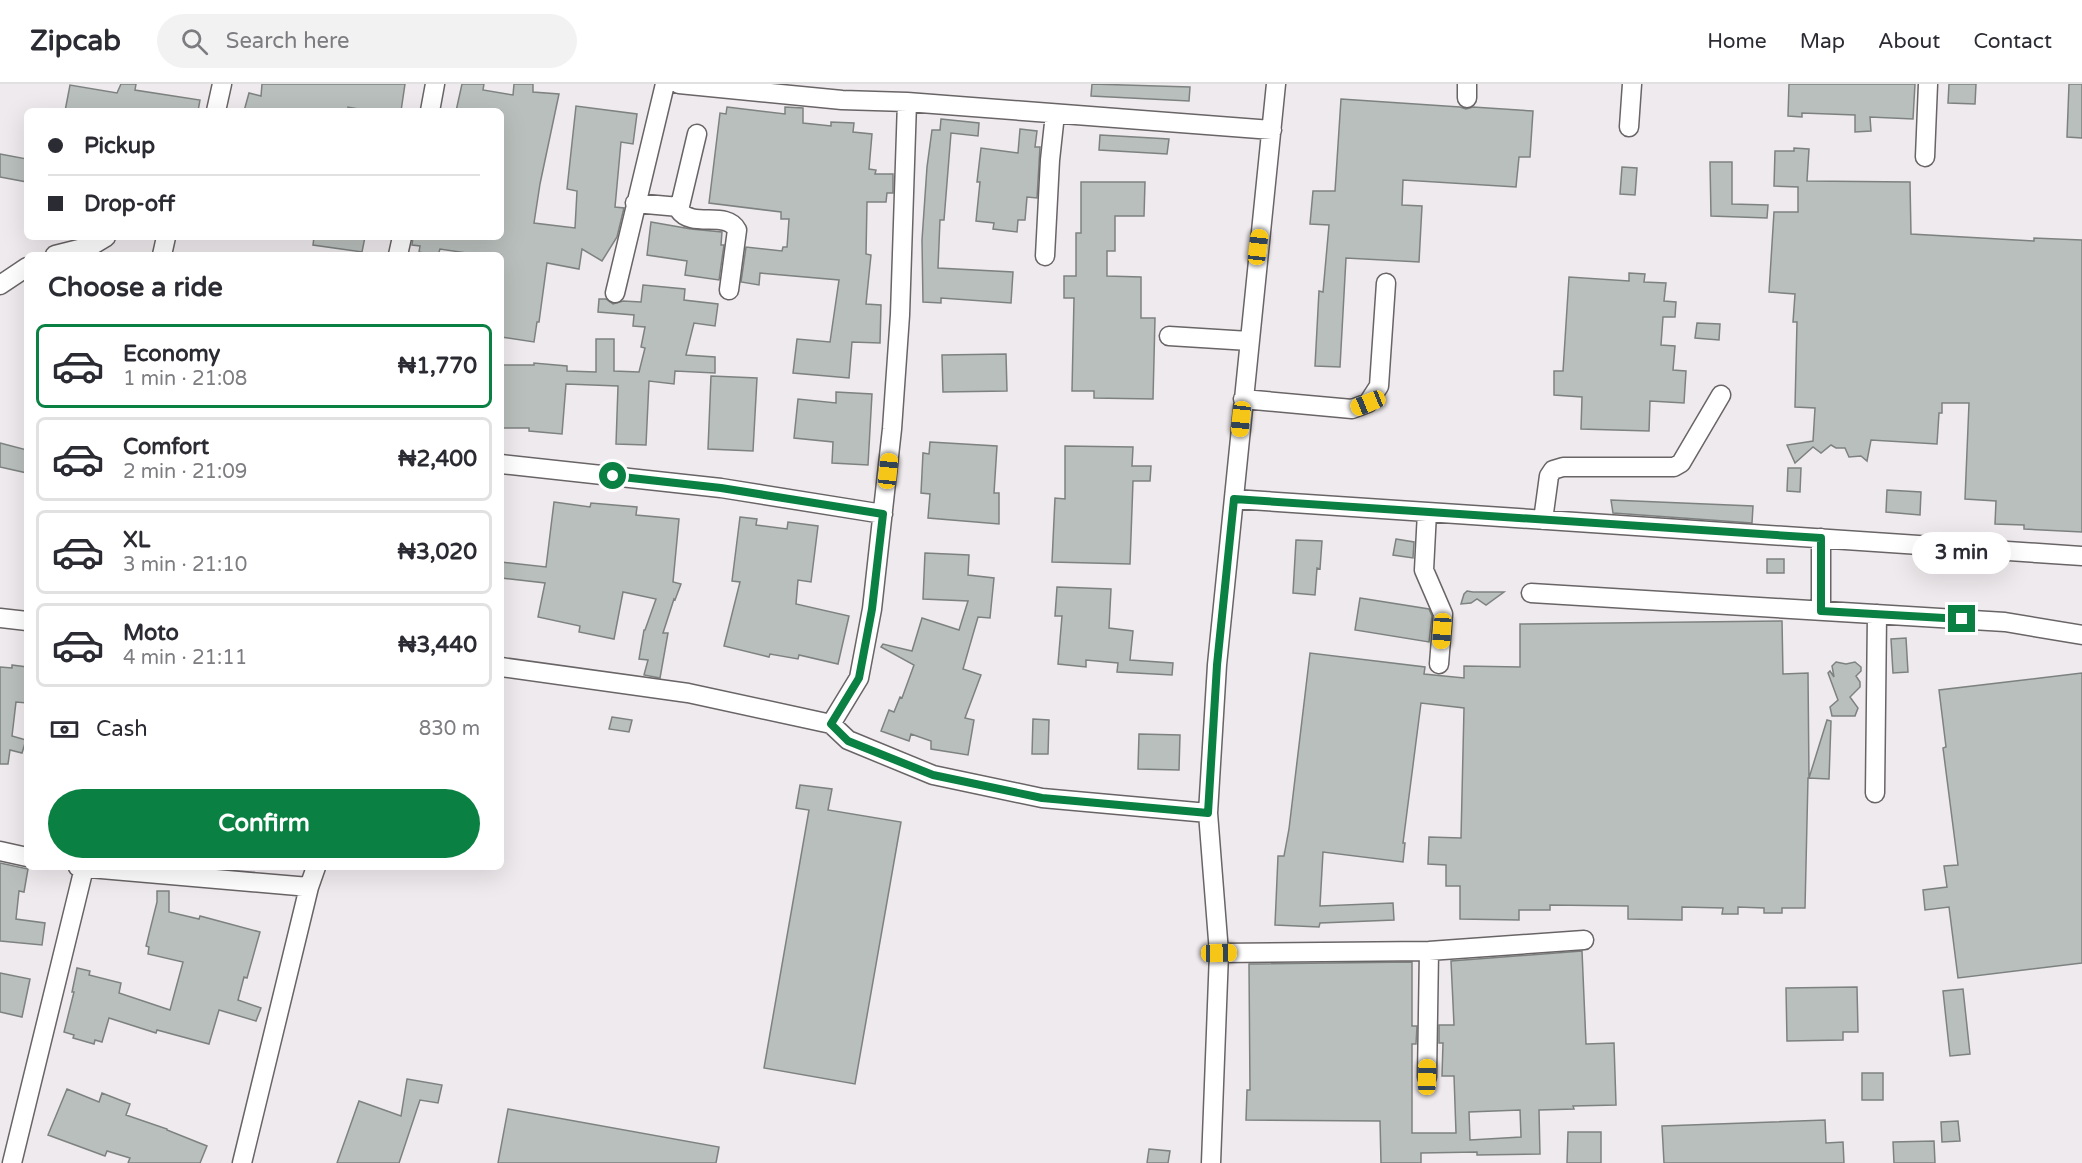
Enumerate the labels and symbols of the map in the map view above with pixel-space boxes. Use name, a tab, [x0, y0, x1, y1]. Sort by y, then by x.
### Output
car	[1247, 228, 1269, 266]
car	[1348, 388, 1388, 418]
car	[1230, 400, 1252, 438]
car	[877, 452, 899, 490]
route start	[599, 462, 626, 489]
callout: 3 min	[1912, 532, 2012, 574]
route end	[1948, 605, 1975, 632]
car	[1432, 612, 1452, 650]
car	[1201, 944, 1237, 962]
car	[1418, 1059, 1436, 1095]

